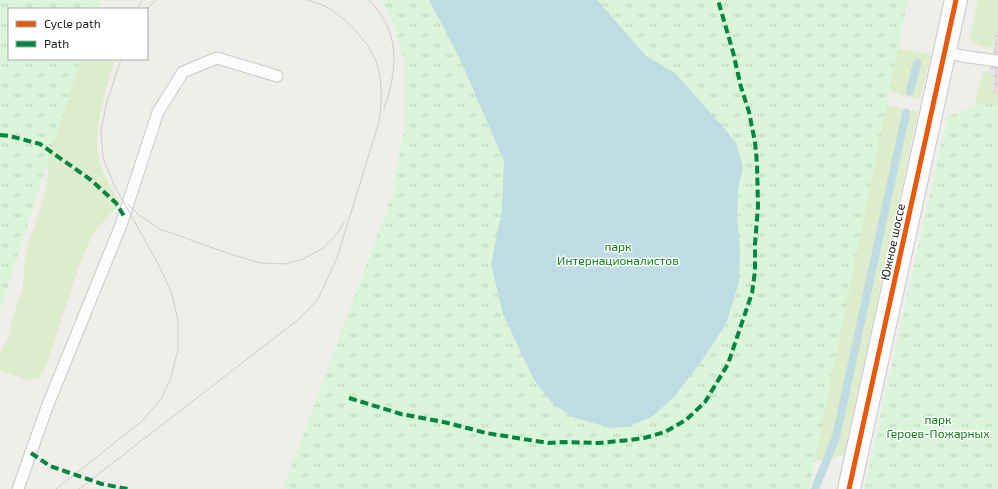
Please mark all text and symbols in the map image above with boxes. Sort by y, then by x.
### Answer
legend [8,8,148,60]
text: Cycle path [44,16,101,30]
text: Path [44,36,69,50]
street label: Южное шоссе [877,202,907,282]
park label: парк Интернационалистов [557,239,679,267]
park label: парк Героев-Пожарных [886,412,990,440]

